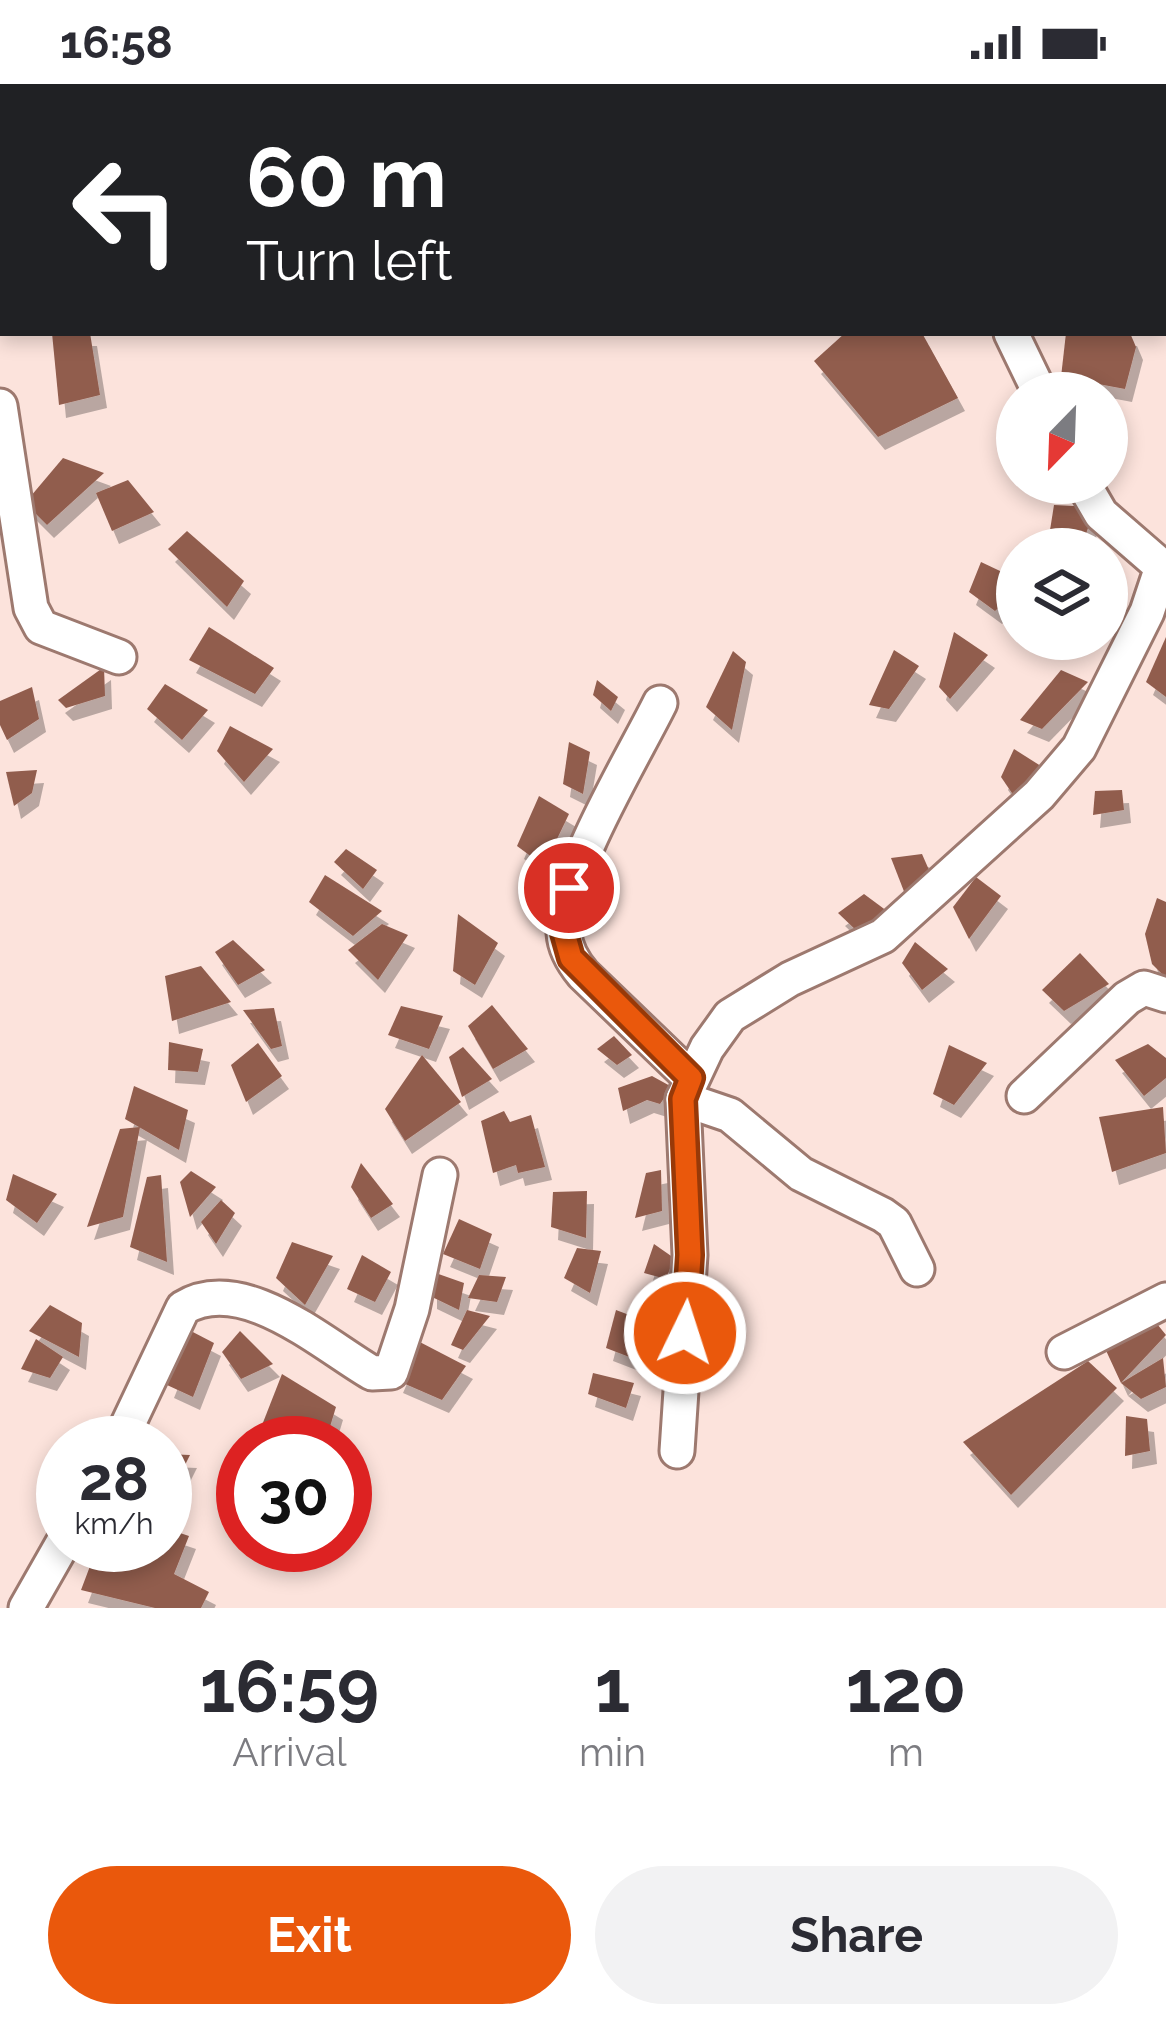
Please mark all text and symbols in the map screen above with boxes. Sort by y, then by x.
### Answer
text: 16:58 [60,16,173,69]
text: 60 m [246,128,447,227]
icon: left [48,132,204,288]
text: Turn left [246,229,453,293]
north arrow [996,372,1128,504]
map controls [996,372,1128,660]
button: layers [996,528,1128,660]
pin [518,837,620,939]
icon: arrive [536,855,602,921]
position arrow [622,1270,748,1396]
speed limit sign: 30 [216,1416,372,1572]
text: 28 [79,1444,149,1514]
text: km/h [74,1506,154,1541]
text: 16:59 [200,1644,379,1729]
text: 1 [595,1644,630,1729]
text: 120 [846,1644,966,1729]
text: Arrival [232,1729,347,1775]
text: min [579,1729,646,1775]
text: m [888,1729,924,1775]
button: Exit [48,1866,571,2004]
button: Share [595,1866,1118,2004]

